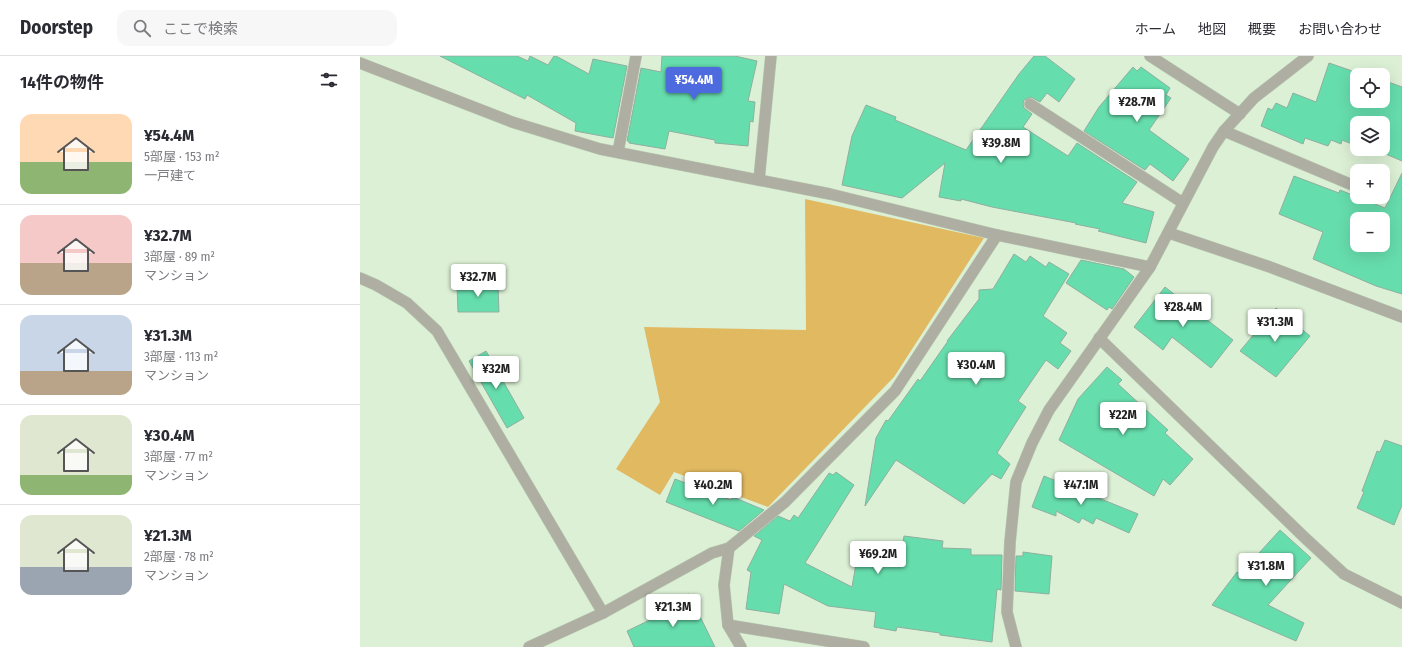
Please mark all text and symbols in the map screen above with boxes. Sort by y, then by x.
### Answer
search box [117,10,397,46]
text: Doorstep [20,16,93,39]
icon: search [131,17,153,39]
text: ここで検索 [163,20,238,38]
text: ホーム [1134,21,1176,38]
text: 地図 [1198,21,1226,38]
text: 概要 [1248,21,1276,38]
text: お問い合わせ [1298,21,1382,38]
pin: ¥54.4M [661,67,727,101]
map controls [1350,68,1390,252]
button: locate [1350,68,1390,108]
icon: filters [318,69,340,91]
text: 14件の物件 [20,72,104,93]
text: ¥54.4M [675,72,713,87]
pin: ¥28.7M [1104,89,1170,123]
text: ¥28.7M [1118,94,1156,109]
button: layers [1350,116,1390,156]
text: ¥54.4M [144,125,194,146]
icon: home [52,130,100,178]
pin: ¥39.8M [968,130,1034,164]
text: ¥39.8M [982,135,1020,150]
text: 5部屋 · 153 m² [144,149,219,164]
button: + [1350,164,1390,204]
text: 一戸建て [144,168,196,183]
button: − [1350,212,1390,252]
text: ¥32.7M [144,225,192,246]
icon: home [52,231,100,279]
text: 3部屋 · 89 m² [144,249,215,264]
pin: ¥32.7M [445,264,511,298]
text: マンション [144,268,209,283]
text: ¥32.7M [460,269,496,284]
pin: ¥28.4M [1150,294,1216,328]
text: ¥28.4M [1164,299,1202,314]
pin: ¥31.3M [1242,309,1308,343]
text: ¥31.3M [1257,314,1293,329]
text: ¥31.3M [144,325,192,346]
icon: home [52,331,100,379]
text: 3部屋 · 113 m² [144,349,218,364]
pin: ¥30.4M [943,352,1009,386]
pin: ¥32M [472,356,520,390]
text: ¥30.4M [957,357,995,372]
text: ¥32M [482,361,510,376]
text: マンション [144,368,209,383]
pin: ¥22M [1099,402,1147,436]
text: ¥22M [1109,407,1137,422]
text: ¥30.4M [144,425,194,446]
icon: home [52,431,100,479]
text: 3部屋 · 77 m² [144,449,213,464]
text: マンション [144,468,209,483]
pin: ¥40.2M [680,472,746,506]
pin: ¥47.1M [1048,472,1114,506]
text: ¥40.2M [694,477,732,492]
text: ¥47.1M [1064,477,1098,492]
text: ¥21.3M [144,525,192,546]
icon: home [52,531,100,579]
pin: ¥69.2M [845,541,911,575]
text: ¥69.2M [859,546,897,561]
text: 2部屋 · 78 m² [144,549,214,564]
pin: ¥31.8M [1233,553,1299,587]
text: ¥31.8M [1247,558,1285,573]
text: マンション [144,568,209,583]
pin: ¥21.3M [640,594,706,628]
text: ¥21.3M [655,599,691,614]

